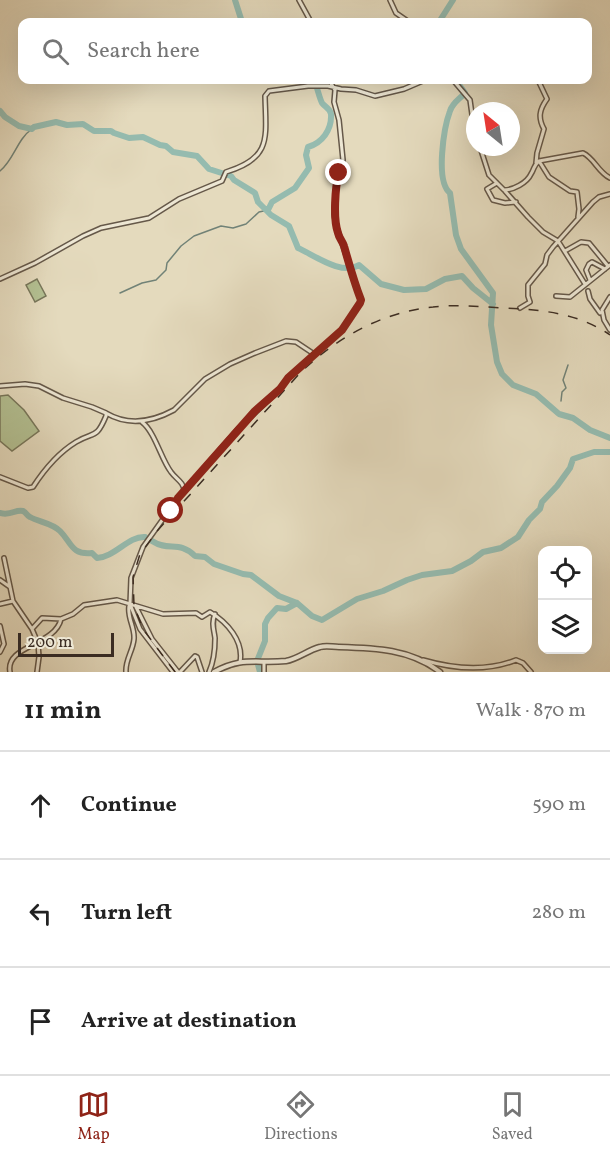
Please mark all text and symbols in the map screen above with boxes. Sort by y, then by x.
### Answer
search box [18,18,592,84]
icon: search [39,35,72,68]
text: Search here [87,36,200,67]
north arrow [466,102,520,156]
route end [325,159,351,185]
route start [157,497,183,523]
map controls [538,546,592,654]
button: locate [538,546,592,600]
button: layers [538,600,592,654]
scale bar [18,630,114,658]
text: 200 m [27,632,72,654]
text: 11 min [24,693,102,729]
text: Walk · 870 m [476,697,586,725]
icon: ahead [24,789,57,822]
text: Continue [81,790,177,821]
text: 590 m [532,791,586,819]
icon: left [24,897,57,930]
text: Turn left [81,898,172,929]
text: 280 m [531,899,586,927]
icon: arrive [24,1005,57,1038]
text: Arrive at destination [81,1006,297,1037]
tab: Map [77,1088,110,1146]
tab: Directions [264,1088,338,1146]
tab: Saved [492,1088,533,1146]

